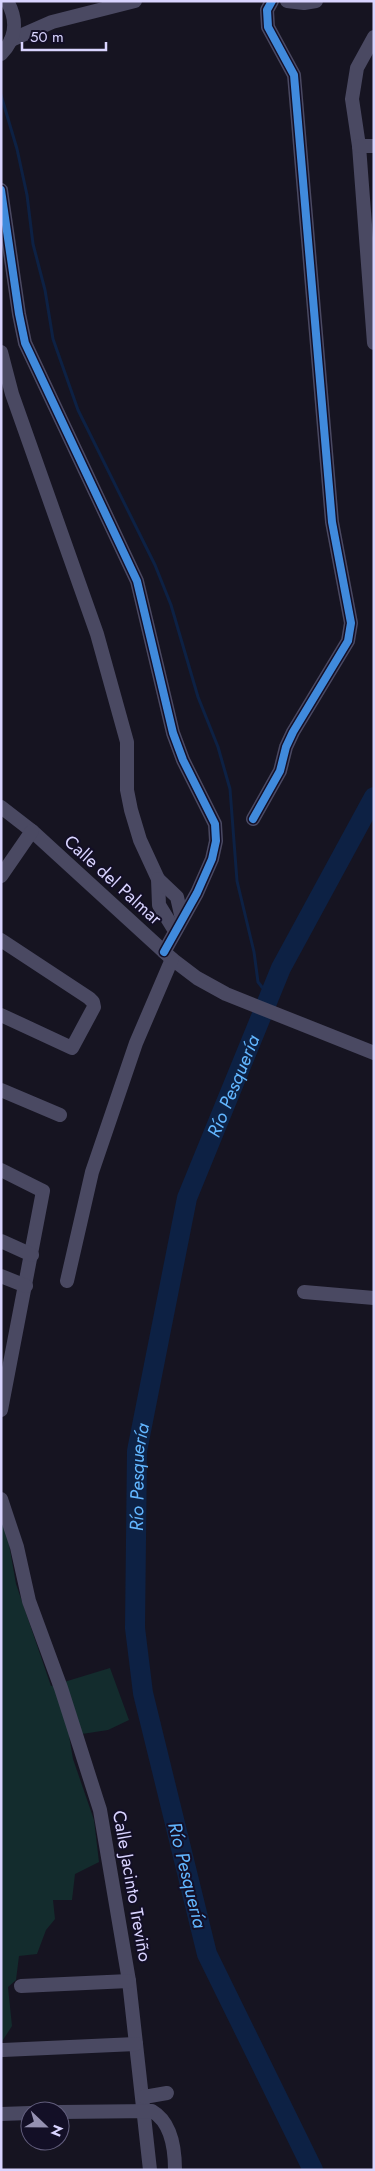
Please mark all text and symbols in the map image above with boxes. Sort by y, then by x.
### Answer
scale bar [22,20,106,52]
text: 50 m [30,26,64,48]
street label: Calle del Palmar [58,829,168,932]
water label: Río Pesquería [200,1030,267,1141]
water label: Río Pesquería [123,1420,156,1531]
street label: Calle Jacinto Treviño [106,1808,158,1964]
water label: Río Pesquería [161,1819,214,1932]
north arrow [20,2101,70,2151]
text: N [46,2122,68,2140]

